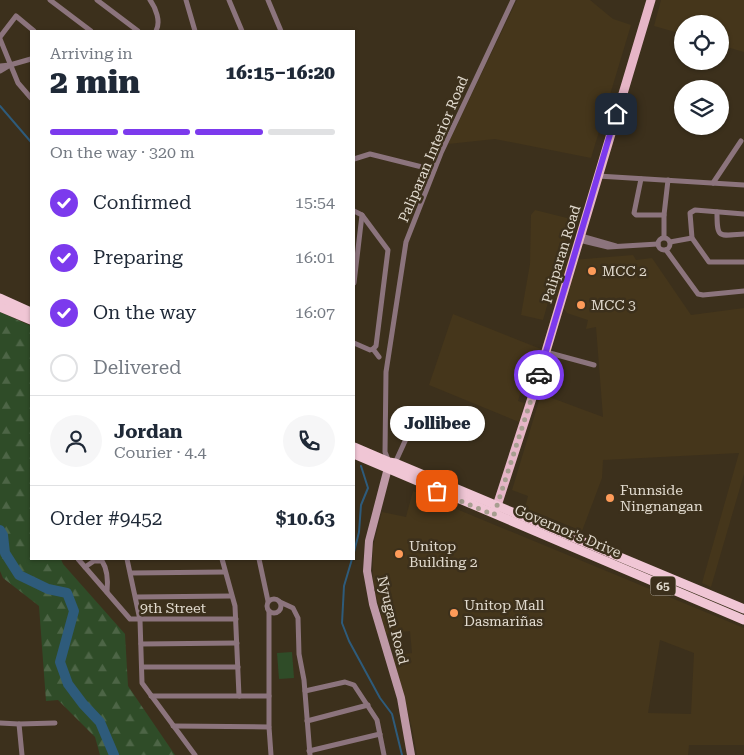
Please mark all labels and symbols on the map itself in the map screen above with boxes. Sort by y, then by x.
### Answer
street label: Paliparan Interior Road [395,74,471,224]
pin [595,93,637,135]
street label: Paliparan Road [538,203,584,305]
place label: MCC 2 [602,263,647,279]
marker: MCC 2 [586,265,598,277]
place label: MCC 3 [591,297,636,313]
marker: MCC 3 [575,299,587,311]
courier [514,350,564,400]
callout: Jollibee [390,406,484,441]
pin [416,470,458,512]
place label: Funnside Ningnangan [620,482,703,514]
marker: Funnside Ningnangan [604,492,616,504]
street label: Governor's Drive [512,501,624,561]
place label: Unitop Building 2 [409,538,478,570]
marker: Unitop Building 2 [393,548,405,560]
street label: Nyugan Road [374,574,412,666]
road number: 65 [650,576,676,596]
place label: Unitop Mall Dasmariñas [464,597,545,629]
street label: 9th Street [140,600,206,616]
marker: Unitop Mall Dasmariñas [448,607,460,619]

